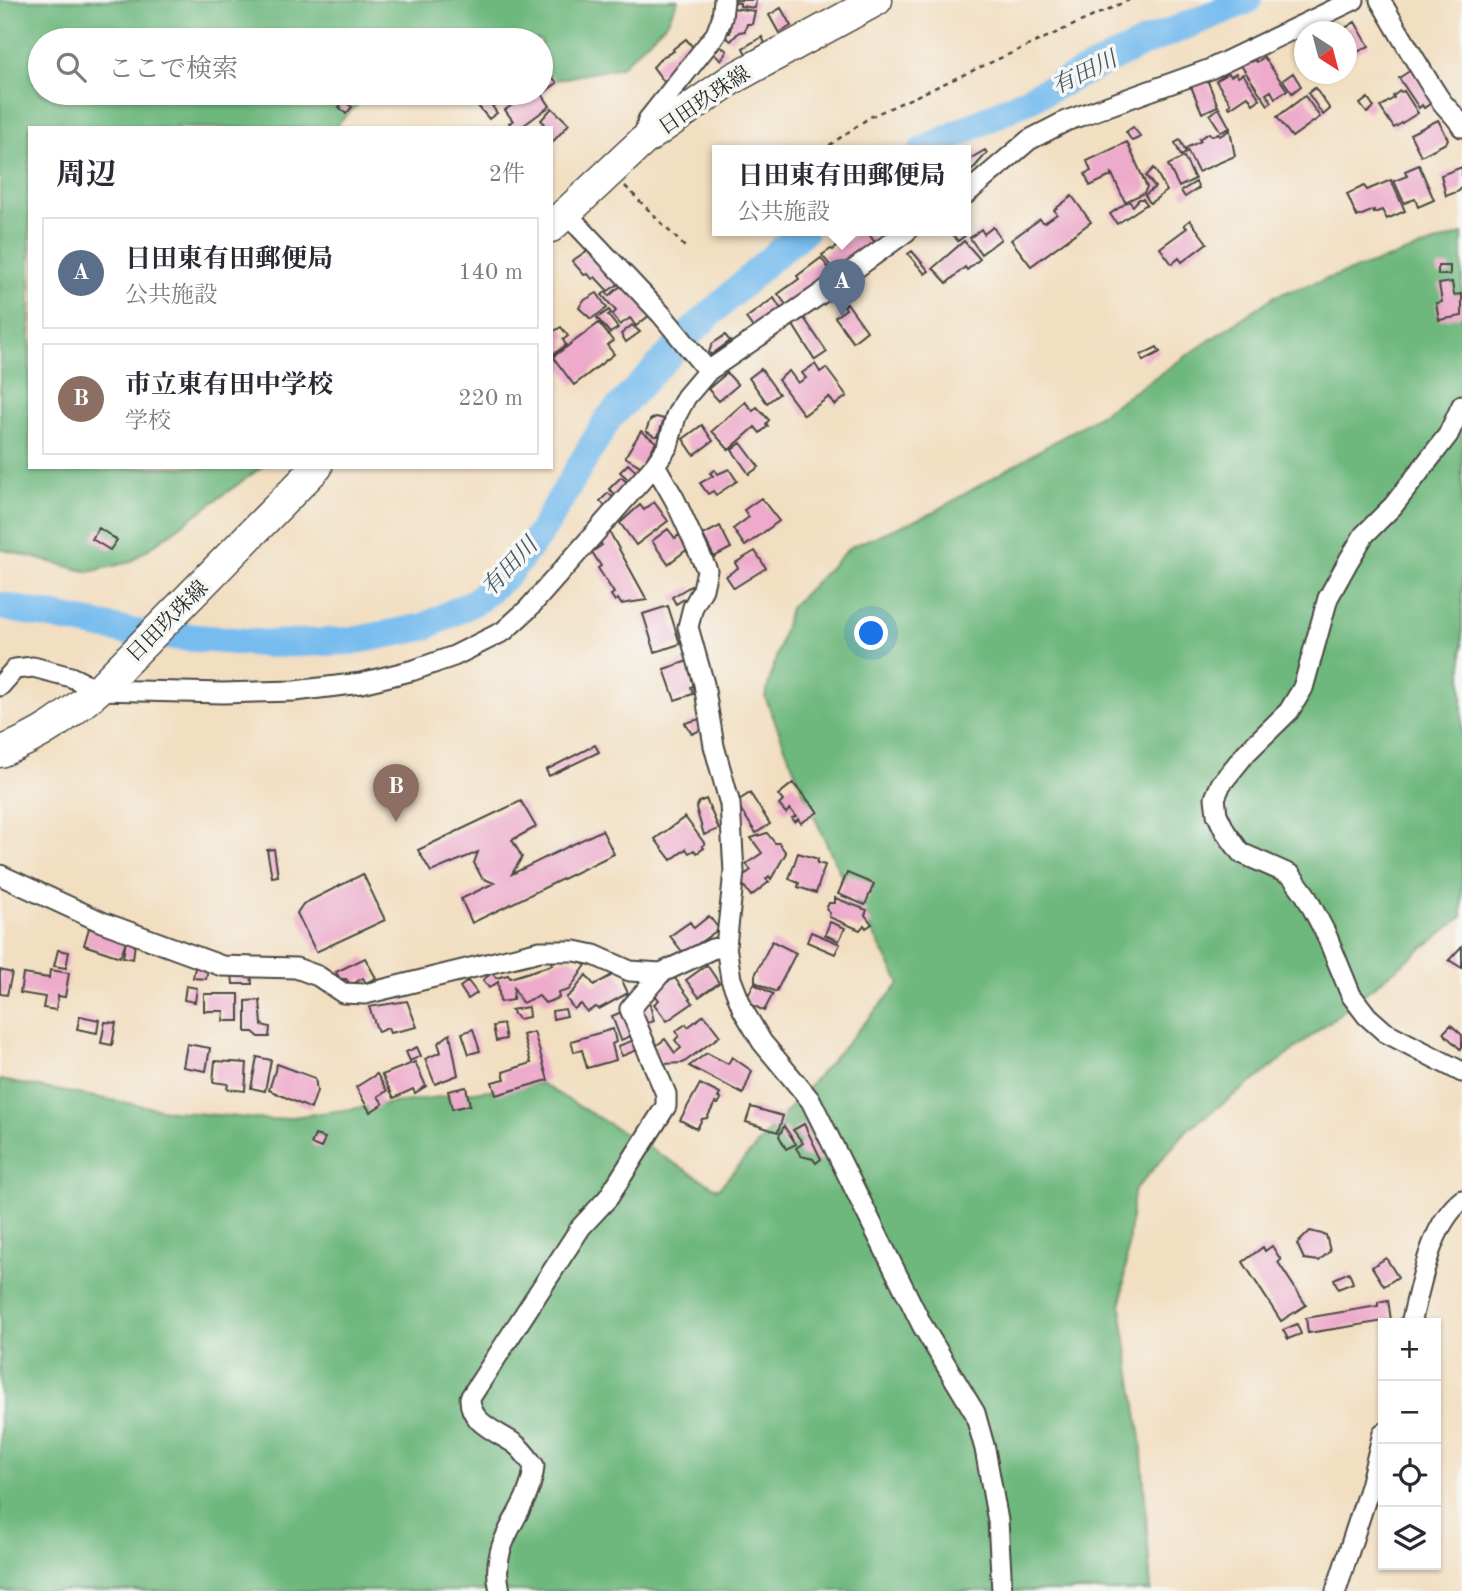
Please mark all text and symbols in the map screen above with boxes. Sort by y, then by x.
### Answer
north arrow [1294,21,1357,84]
search box [28,28,553,105]
water label: 有田川 [1048,45,1123,99]
icon: search [52,48,90,86]
text: ここで検索 [108,57,238,83]
street label: 日田玖珠線 [654,62,754,139]
popup [712,145,971,236]
text: 周辺 [56,161,116,191]
text: 2件 [489,163,525,186]
text: 日田東有田郵便局 [737,164,946,190]
text: 公共施設 [737,201,829,224]
text: 日田東有田郵便局 [125,247,333,273]
pin: A [819,259,865,317]
text: A [72,261,90,284]
text: 140 m [458,261,523,284]
text: 公共施設 [125,284,217,307]
text: 市立東有田中学校 [125,373,333,399]
text: B [73,387,89,410]
text: 220 m [458,387,523,410]
text: 学校 [125,410,171,433]
water label: 有田川 [477,530,544,600]
street label: 日田玖珠線 [122,576,213,667]
your location [854,616,888,650]
pin: B [373,764,419,822]
map controls [1378,1318,1441,1570]
button: + [1378,1318,1441,1381]
button: − [1378,1381,1441,1444]
button: locate [1378,1444,1441,1507]
button: layers [1378,1507,1441,1570]

